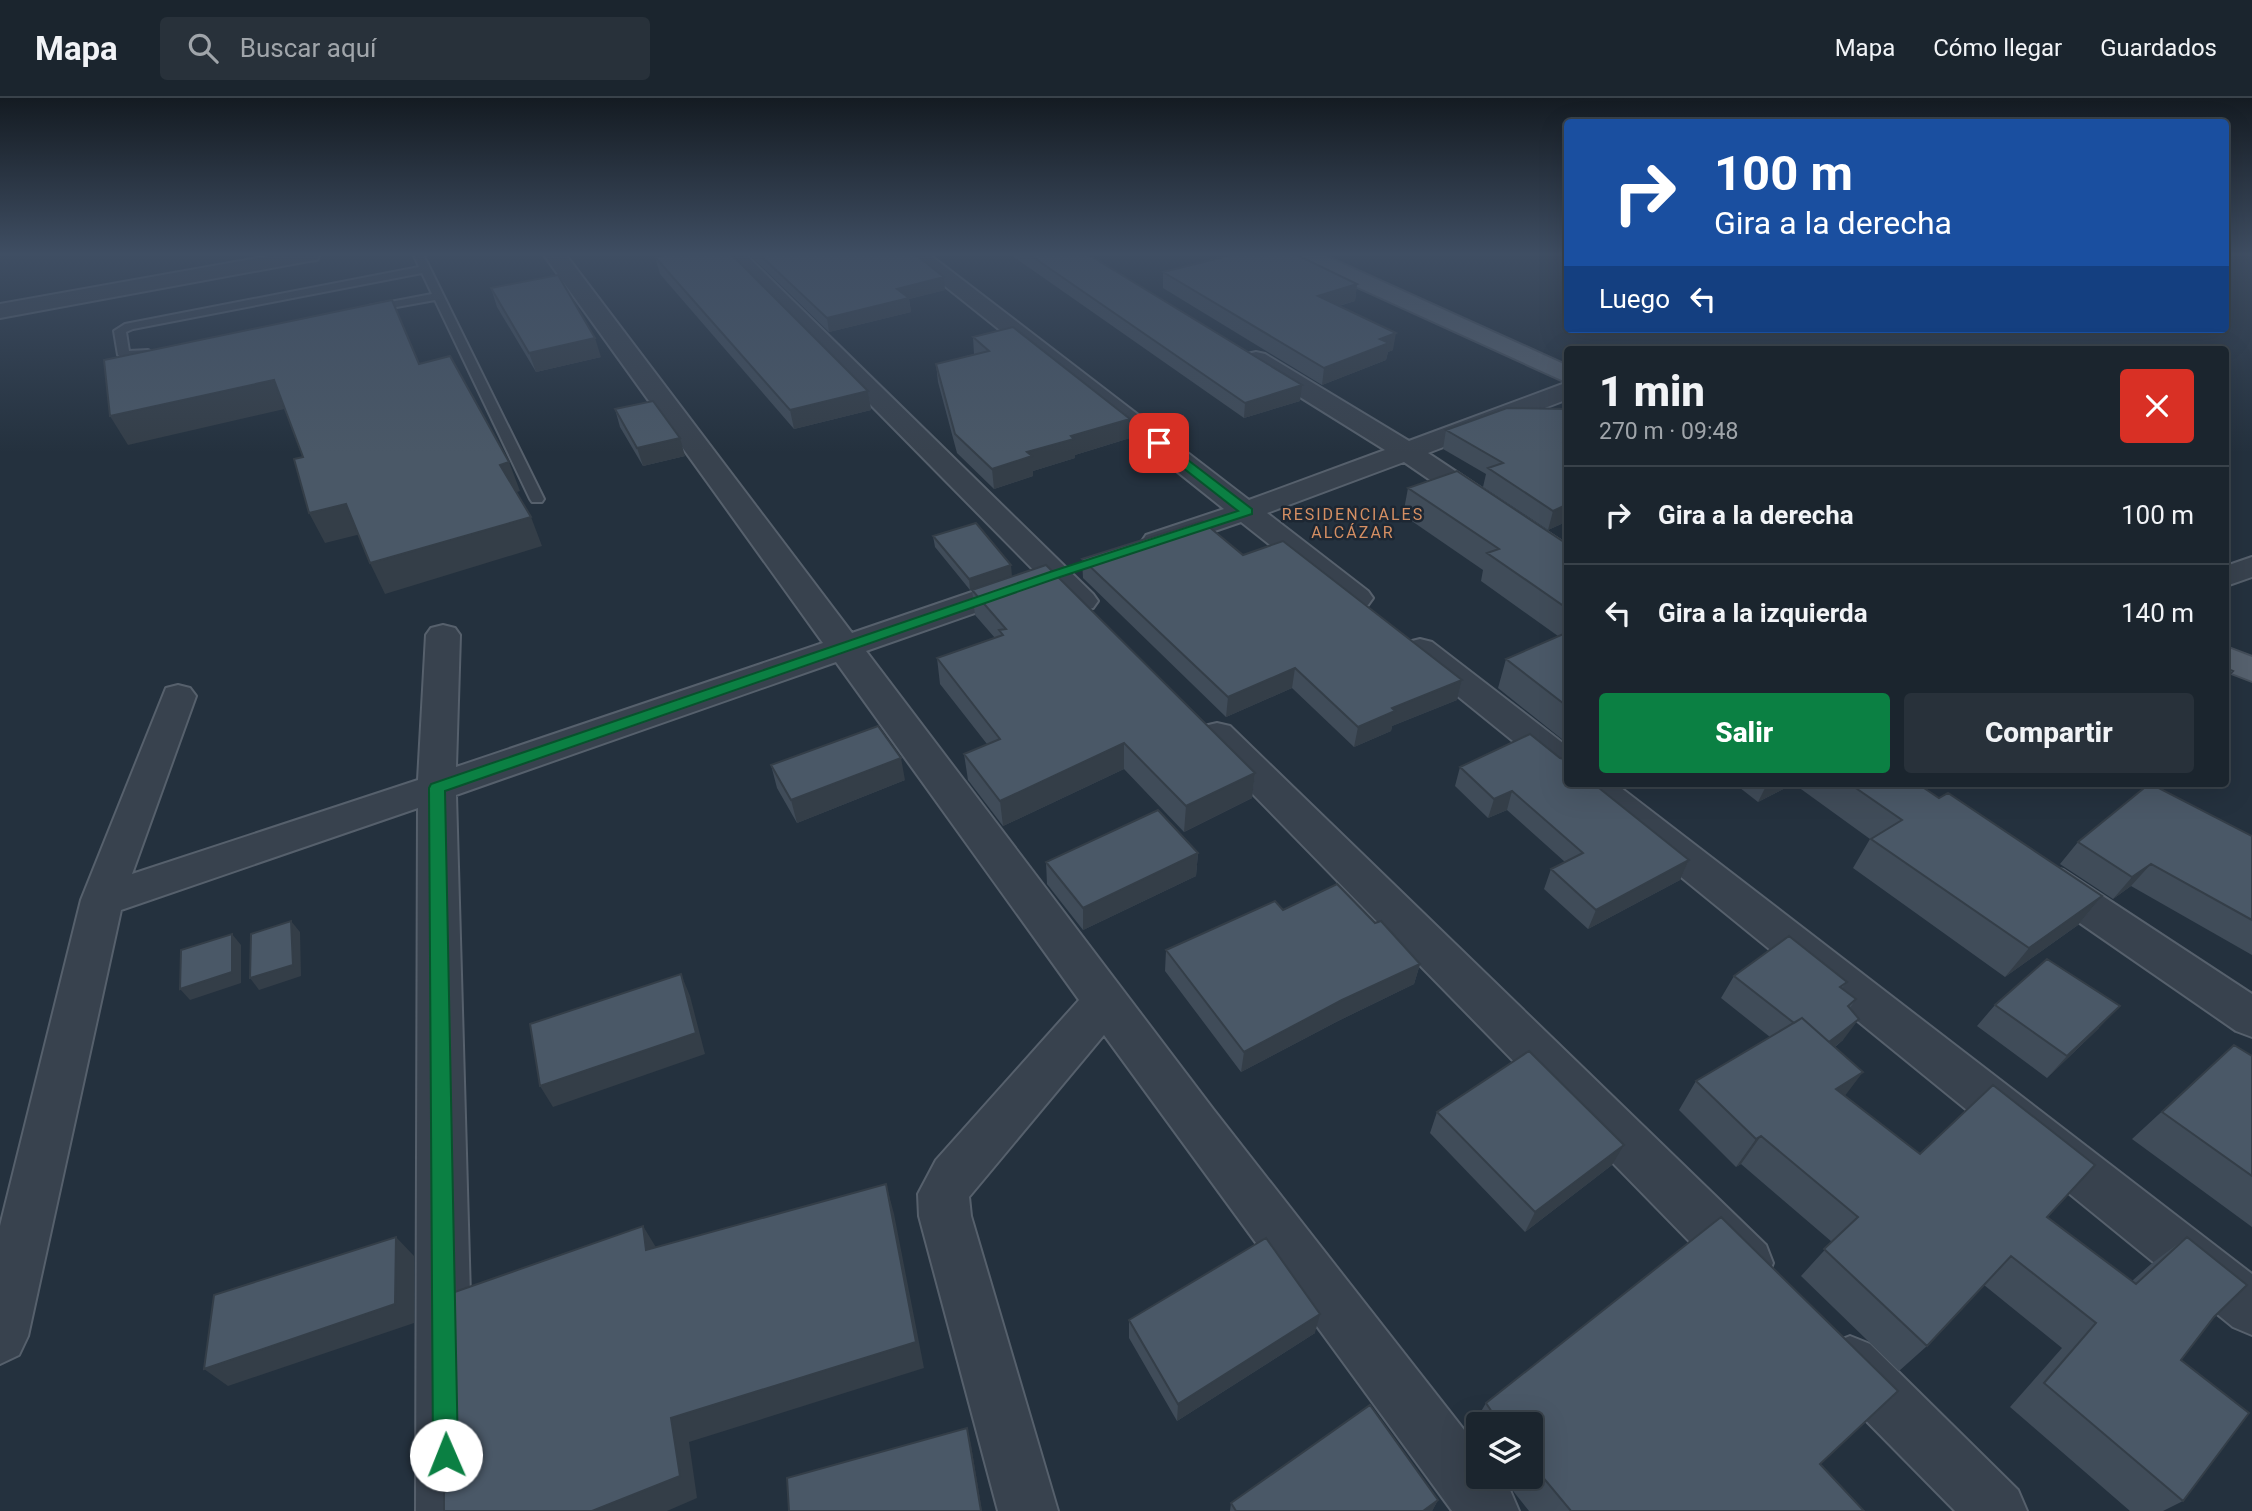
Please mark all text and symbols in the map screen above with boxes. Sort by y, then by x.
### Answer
search box [160,17,650,80]
text: Mapa [35,29,118,68]
icon: search [184,29,222,67]
text: Buscar aquí [240,33,376,63]
text: Mapa [1835,34,1895,62]
text: Cómo llegar [1933,34,2062,62]
text: Guardados [2100,34,2217,62]
text: 100 m [1714,145,1853,202]
icon: right [1599,147,1690,238]
text: Gira a la derecha [1714,204,1952,242]
icon: left [1684,280,1722,318]
text: Luego [1599,284,1670,314]
text: 1 min [1599,367,1705,416]
button: close [2120,369,2194,443]
pin [1129,413,1189,473]
text: 270 m · 09:48 [1599,418,1738,445]
icon: arrive [1140,424,1178,462]
icon: right [1599,496,1637,534]
text: Gira a la derecha [1658,500,1854,530]
text: 100 m [2121,500,2194,530]
district label: RESIDENCIALES ALCÁZAR [1282,505,1424,542]
icon: left [1599,594,1637,632]
text: Gira a la izquierda [1658,598,1868,628]
text: 140 m [2121,598,2194,628]
button: Salir [1599,693,1890,773]
button: Compartir [1904,693,2194,773]
map controls [1466,1412,1543,1489]
button: layers [1466,1412,1543,1489]
position arrow [409,1418,483,1492]

